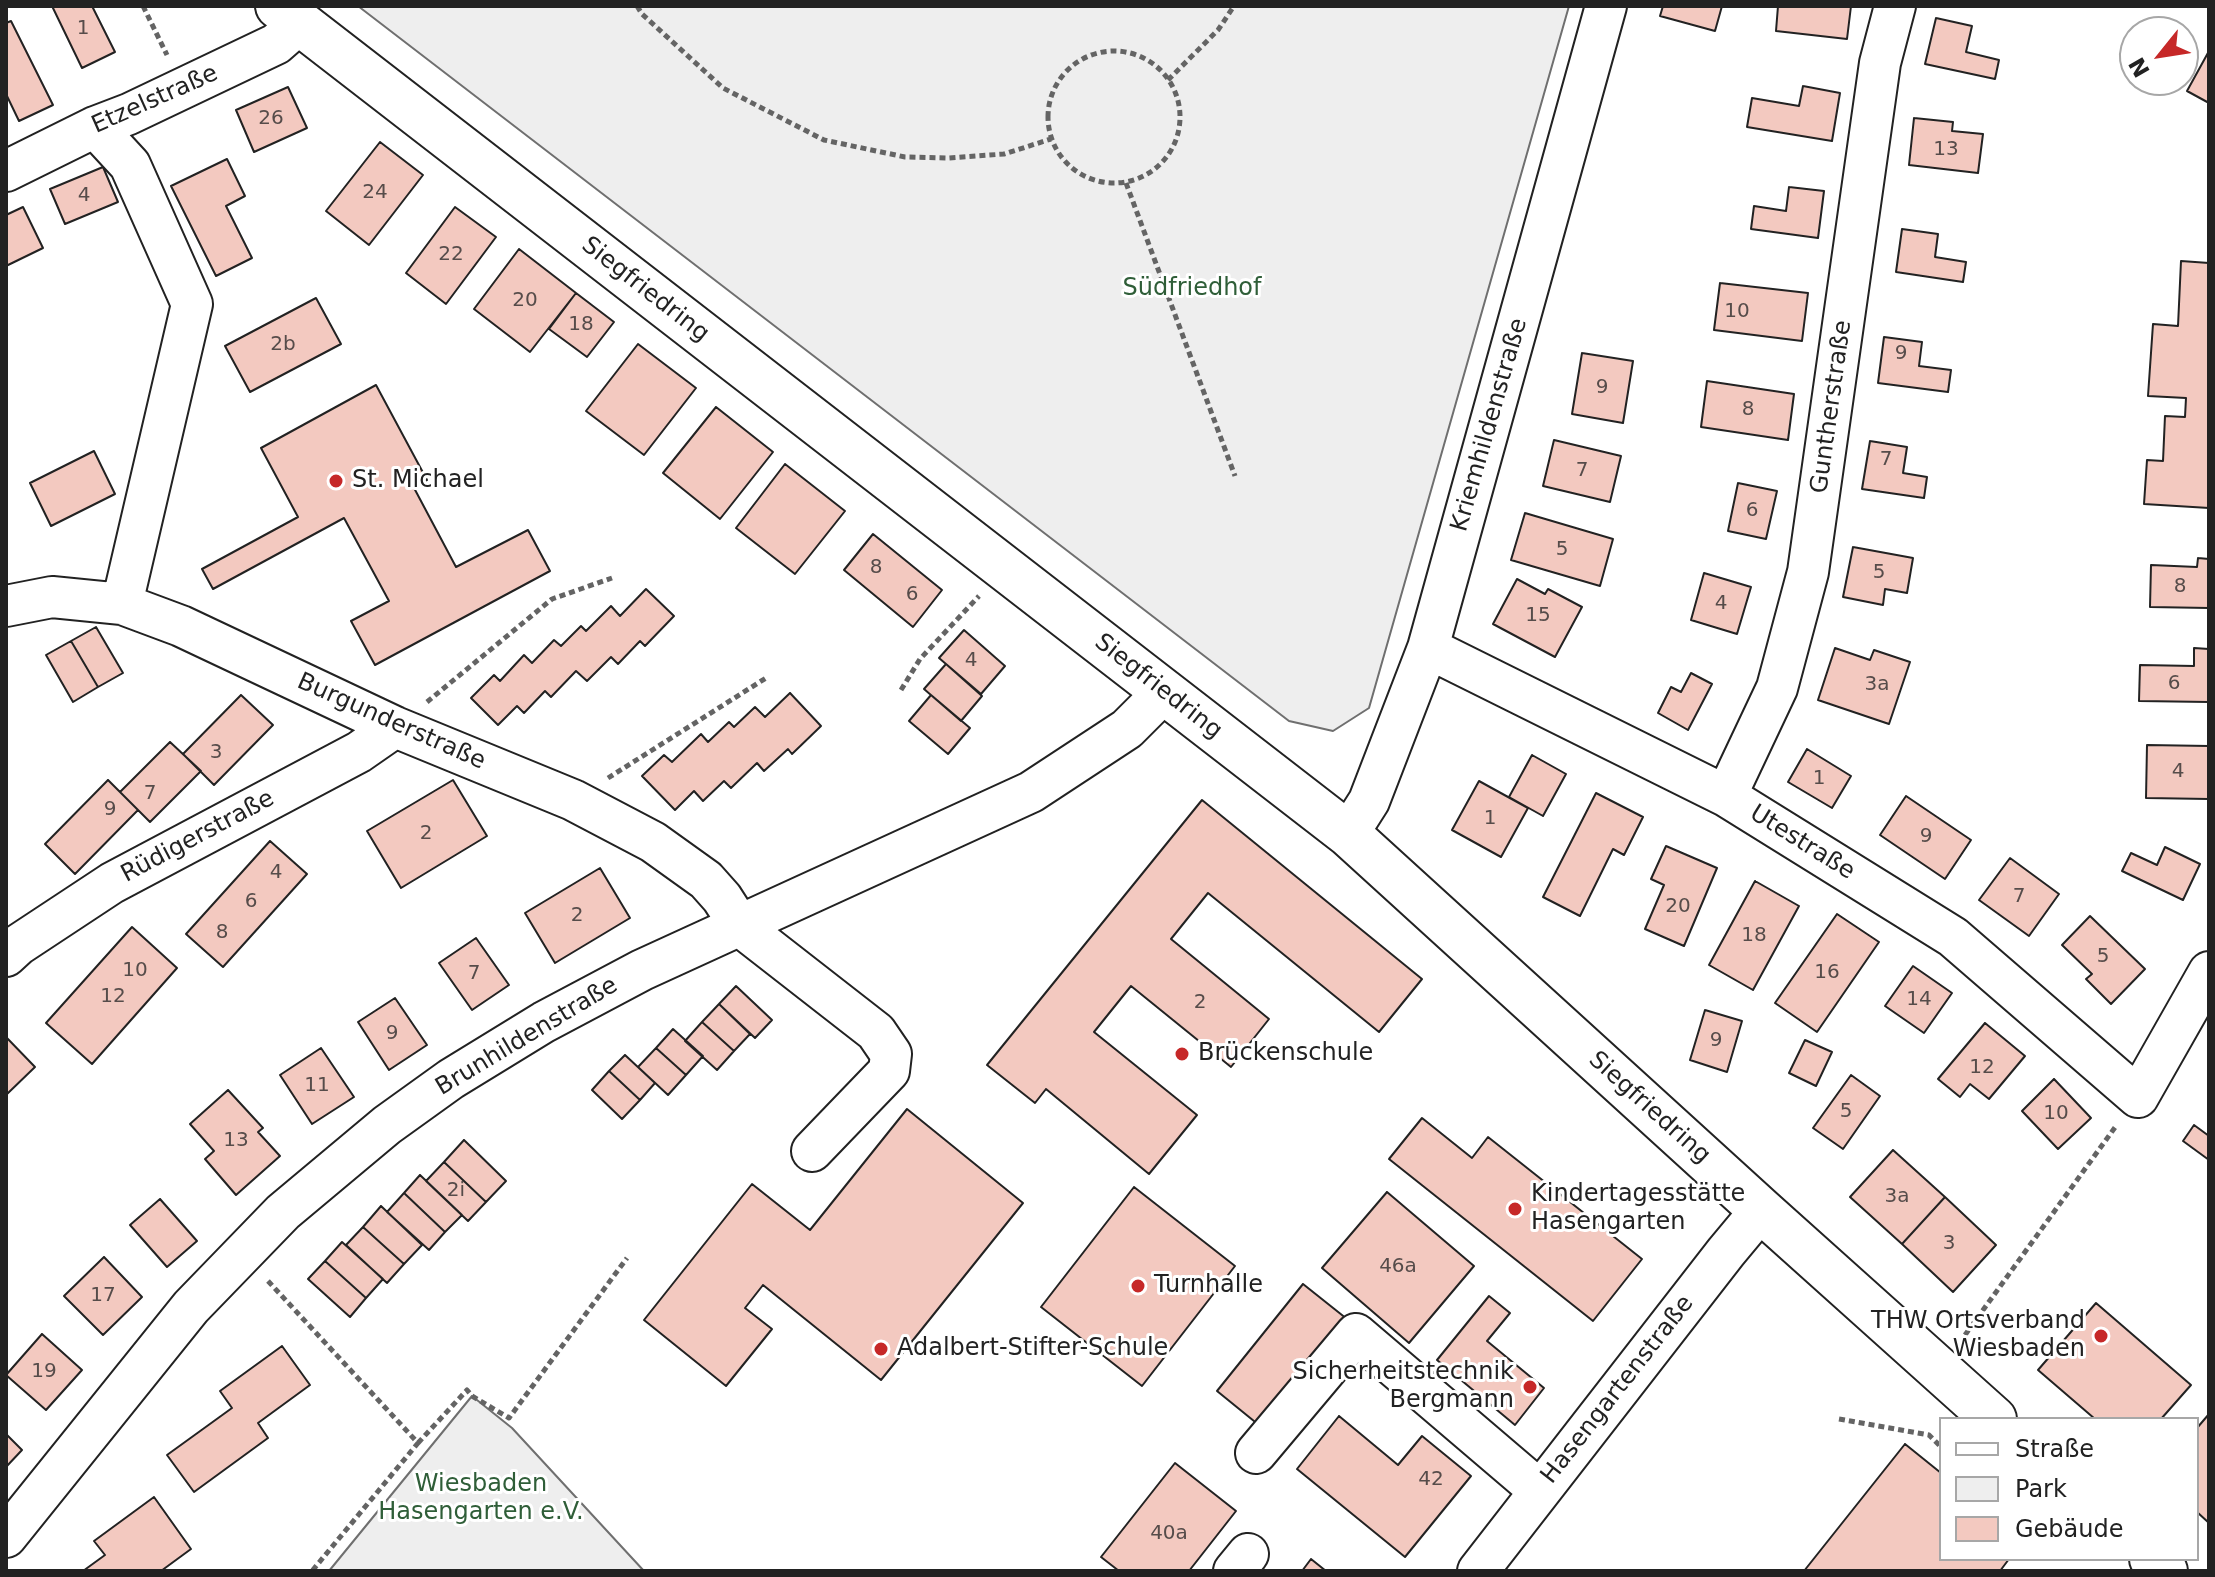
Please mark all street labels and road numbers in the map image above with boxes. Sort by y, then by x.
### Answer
street label: Etzelstraße [87,59,223,141]
street label: Siegfriedring [576,231,714,349]
street label: Kriemhildenstraße [1446,315,1534,535]
street label: Guntherstraße [1806,319,1858,495]
street label: Siegfriedring [1089,628,1227,746]
street label: Burgunderstraße [292,668,490,776]
street label: Rüdigerstraße [117,785,279,889]
street label: Utestraße [1744,799,1860,887]
street label: Brunhildenstraße [431,971,623,1103]
street label: Siegfriedring [1582,1046,1716,1170]
street label: Hasengartenstraße [1536,1290,1700,1490]

